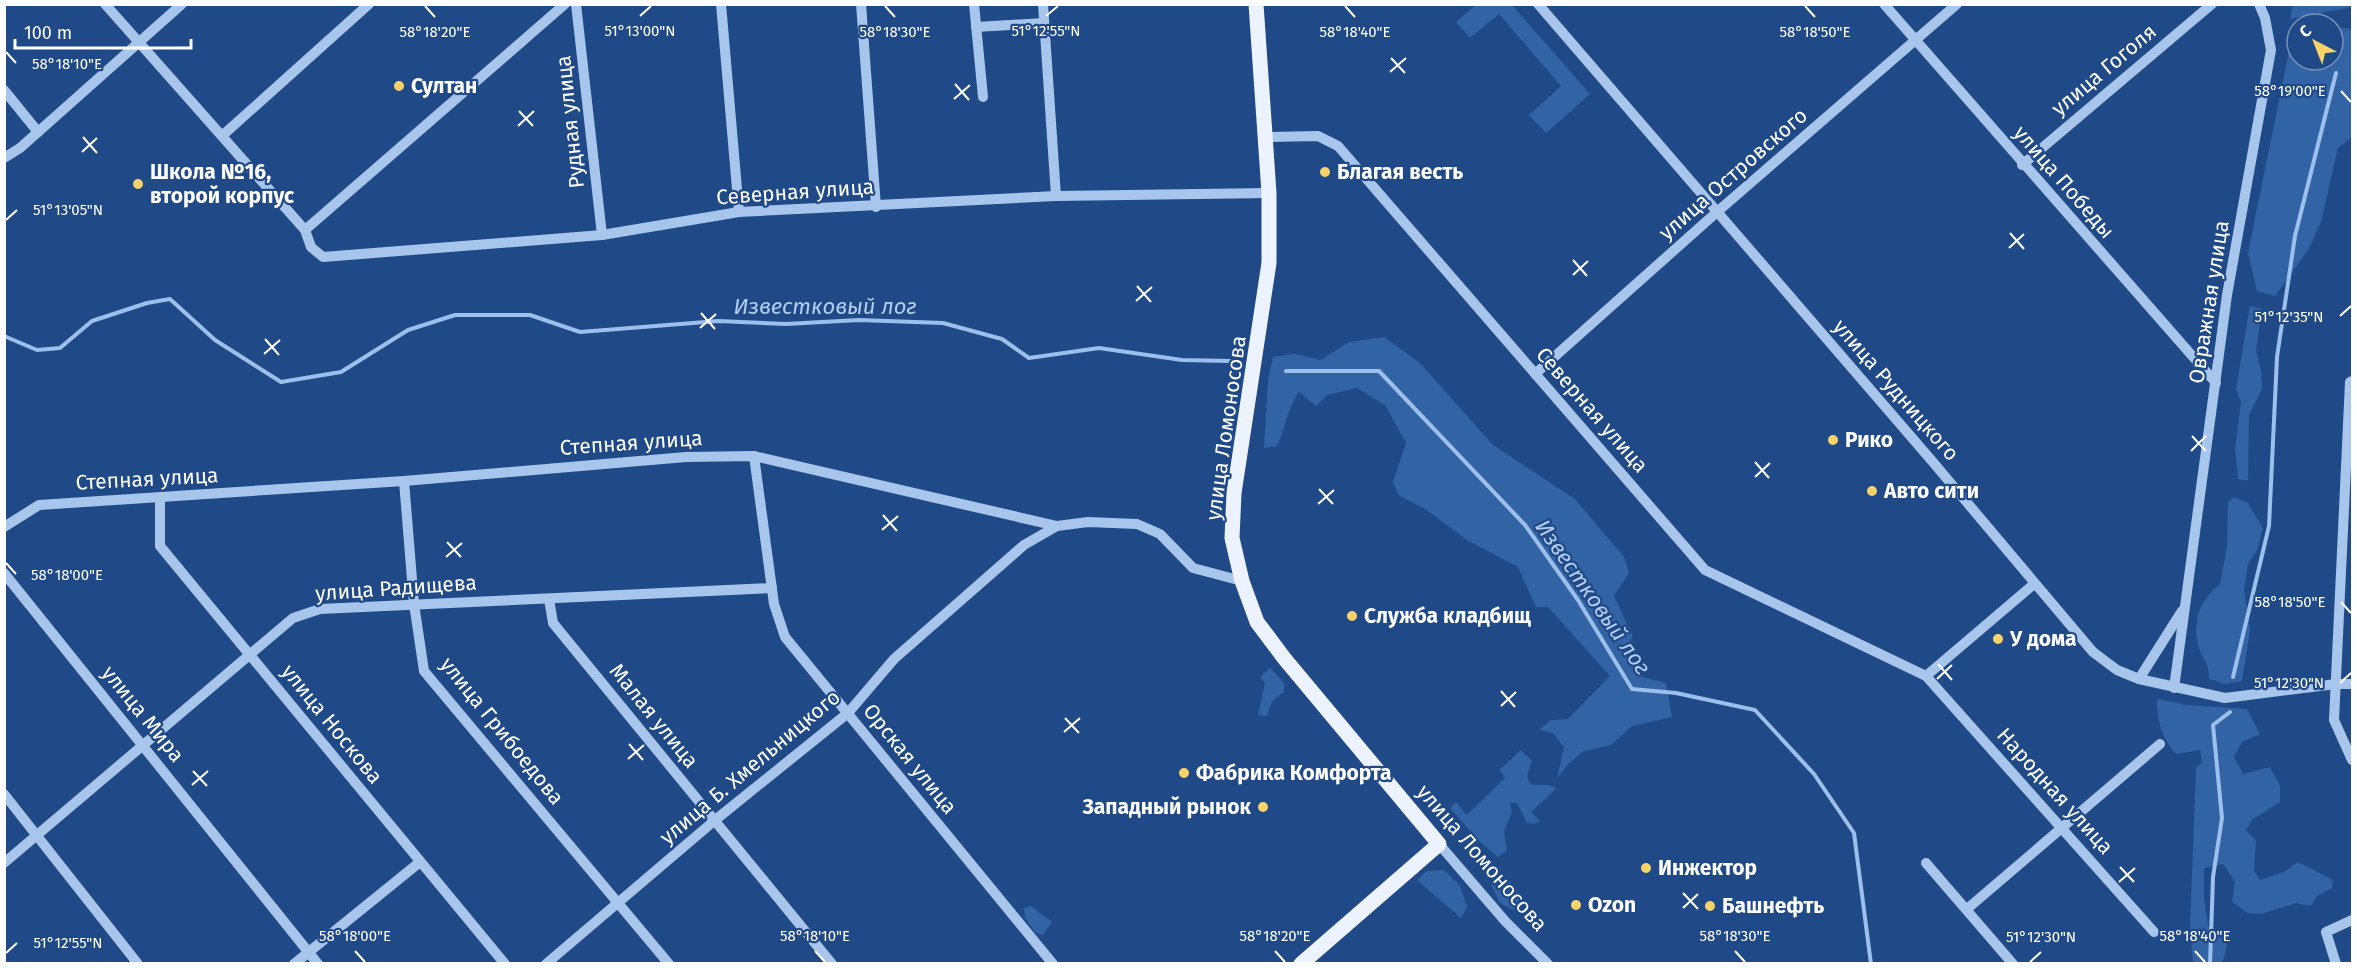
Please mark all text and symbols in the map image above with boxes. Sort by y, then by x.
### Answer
scale bar [15,12,190,50]
north arrow [2285,12,2345,72]
street label: улица Гоголя [2046,19,2162,121]
text: С [2296,21,2316,41]
text: 100 m [24,22,72,44]
text: 51°13'00"N [604,22,676,40]
text: 51°12'55"N [1011,22,1081,40]
text: 58°18'20"E [399,23,471,41]
text: 58°18'30"E [859,23,931,41]
text: 58°18'40"E [1319,23,1391,41]
text: 58°18'50"E [1779,23,1851,41]
street label: Рудная улица [550,54,590,190]
text: 58°18'10"E [32,55,102,73]
place label: Султан [411,73,477,99]
marker: Султан [392,79,406,93]
text: 58°19'00"E [2254,82,2326,100]
street label: улица Островского [1653,102,1813,246]
street label: улица Победы [2008,120,2120,244]
place label: Школа №16, второй корпус [150,159,294,209]
place label: Благая весть [1337,159,1463,185]
marker: Благая весть [1318,165,1332,179]
street label: Северная улица [715,174,875,210]
marker: Школа №16, второй корпус [131,177,145,191]
text: 51°13'05"N [33,201,103,219]
street label: Овражная улица [2183,219,2235,385]
water label: Известковый лог [733,293,917,320]
text: 51°12'35"N [2254,308,2324,326]
street label: улица Рудницкого [1827,314,1965,466]
street label: улица Ломоносова [1200,334,1252,522]
street label: Северная улица [1530,342,1654,478]
street label: Степная улица [559,425,703,461]
place label: Рико [1845,427,1893,453]
marker: Рико [1826,433,1840,447]
street label: Степная улица [75,462,219,496]
place label: Авто сити [1883,478,1979,504]
marker: Авто сити [1865,484,1879,498]
water label: Известковый лог [1529,514,1657,680]
text: 58°18'00"E [31,566,103,584]
street label: улица Радищева [314,569,478,607]
text: 58°18'50"E [2254,593,2326,611]
place label: Служба кладбищ [1364,603,1531,629]
marker: Служба кладбищ [1345,609,1359,623]
place label: У дома [2009,626,2077,652]
marker: У дома [1991,632,2005,646]
street label: улица Грибоедова [434,652,570,810]
street label: Малая улица [604,658,704,774]
street label: улица Носкова [276,659,388,789]
street label: улица Мира [96,660,190,768]
text: 51°12'30"N [2254,674,2324,692]
street label: улица Б. Хмельницкого [655,684,845,850]
street label: Орская улица [858,698,962,820]
street label: Народная улица [1991,722,2119,860]
place label: Фабрика Комфорта [1196,760,1391,786]
marker: Фабрика Комфорта [1177,766,1191,780]
street label: улица Ломоносова [1411,779,1553,937]
place label: Западный рынок [1081,794,1251,820]
marker: Западный рынок [1256,800,1270,814]
place label: Инжектор [1658,855,1757,881]
marker: Инжектор [1639,861,1653,875]
place label: Ozon [1588,892,1636,918]
place label: Башнефть [1722,893,1824,919]
marker: Ozon [1569,898,1583,912]
marker: Башнефть [1703,899,1717,913]
text: 58°18'00"E [319,927,391,945]
text: 58°18'10"E [780,927,850,945]
text: 58°18'20"E [1239,927,1311,945]
text: 58°18'30"E [1699,927,1771,945]
text: 58°18'40"E [2159,927,2231,945]
text: 51°12'30"N [2006,928,2076,946]
text: 51°12'55"N [33,934,103,952]

